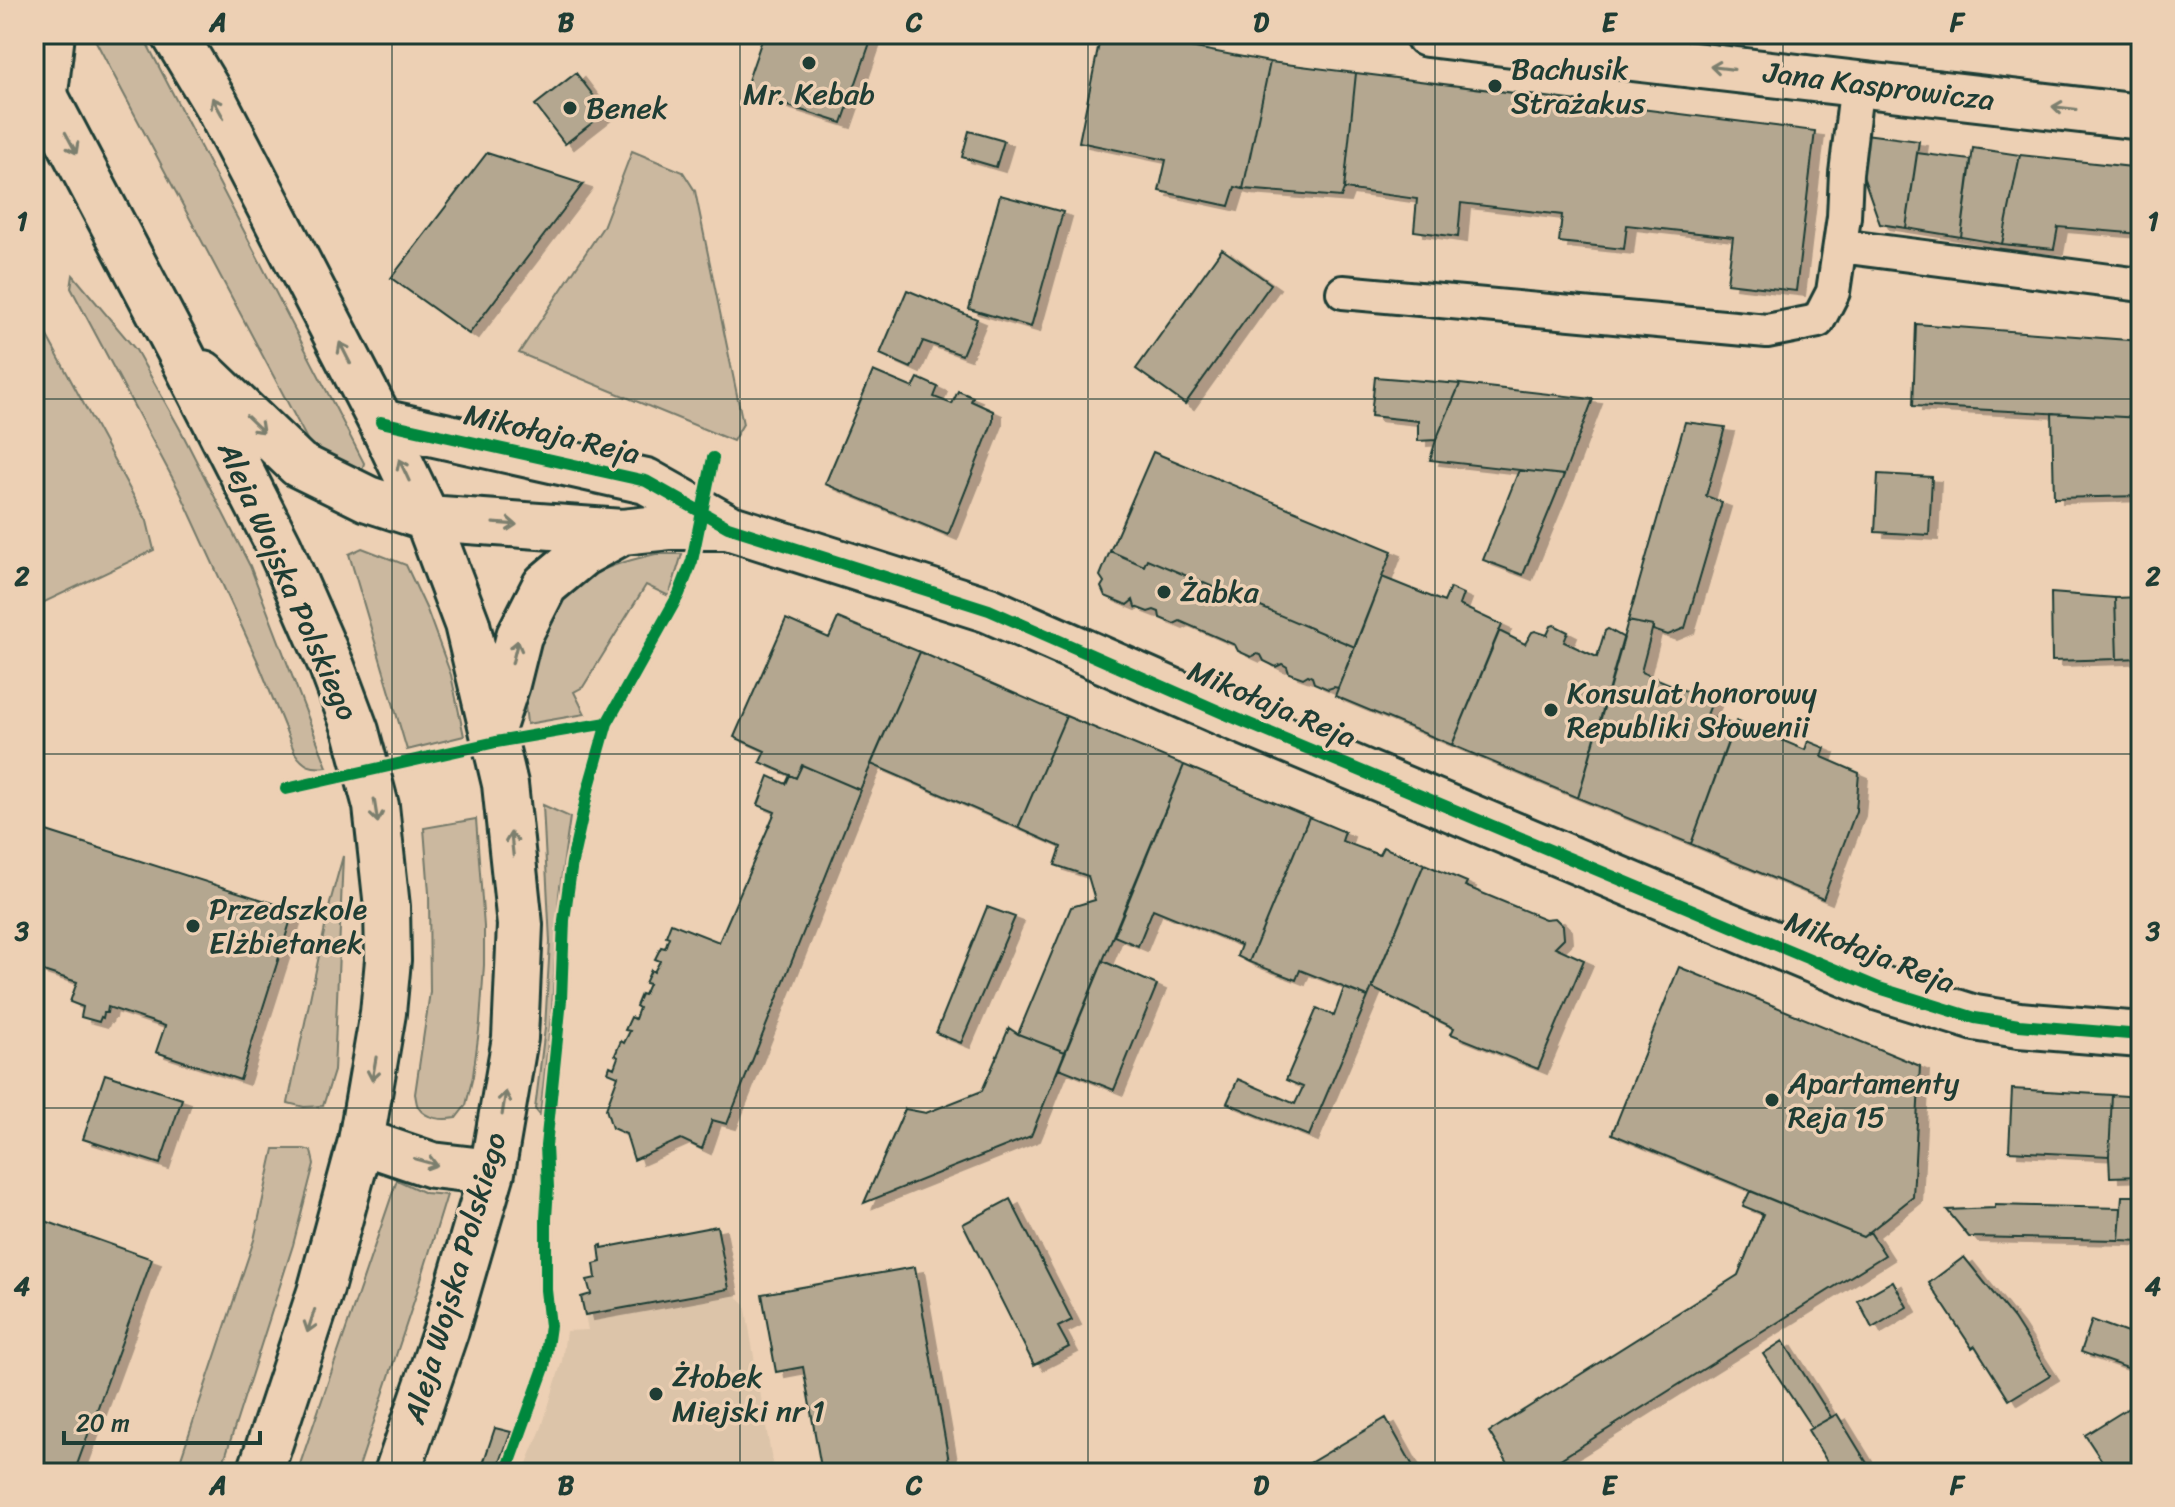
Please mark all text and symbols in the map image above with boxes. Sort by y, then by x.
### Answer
text: A [208,0,227,45]
text: B [558,0,575,45]
text: C [905,0,923,45]
text: D [1253,0,1269,45]
text: E [1602,0,1619,45]
text: F [1949,0,1966,45]
place label: Bachusik Strażakus [1511,42,1646,130]
street label: Jana Kasprowicza [1760,45,1997,127]
marker: Mr. Kebab [800,54,818,72]
one-way arrow [1709,60,1736,75]
place label: Mr. Kebab [743,67,875,121]
marker: Bachusik Strażakus [1486,77,1504,95]
place label: Benek [586,81,668,135]
one-way arrow [210,97,225,121]
marker: Benek [561,99,579,117]
one-way arrow [2051,100,2077,115]
one-way arrow [63,131,79,155]
text: 1 [16,198,28,244]
text: 1 [2147,198,2159,244]
one-way arrow [337,341,353,365]
street label: Mikołaja Reja [459,388,645,480]
one-way arrow [245,414,265,432]
street label: Aleja Wojska Polskiego [202,431,374,730]
one-way arrow [396,458,411,482]
one-way arrow [491,517,518,532]
text: 2 [13,553,30,599]
text: 2 [2144,553,2161,599]
place label: Żabka [1180,565,1260,619]
marker: Żabka [1155,583,1173,601]
one-way arrow [508,640,523,665]
street label: Mikołaja Reja [1179,644,1365,764]
place label: Konsulat honorowy Republiki Słowenii [1567,666,1817,754]
marker: Konsulat honorowy Republiki Słowenii [1542,701,1560,719]
one-way arrow [369,797,384,823]
one-way arrow [504,831,519,858]
place label: Przedszkole Elżbietanek [209,882,367,970]
street label: Mikołaja Reja [1777,895,1963,1009]
text: 3 [14,908,30,954]
text: 3 [2145,908,2161,954]
marker: Przedszkole Elżbietanek [184,917,202,935]
one-way arrow [365,1056,380,1081]
place label: Apartamenty Reja 15 [1787,1056,1960,1144]
one-way arrow [497,1090,512,1116]
marker: Apartamenty Reja 15 [1763,1091,1781,1109]
street label: Aleja Wojska Polskiego [387,1126,522,1431]
one-way arrow [412,1155,438,1170]
text: 4 [14,1263,30,1309]
text: 4 [2145,1263,2161,1309]
one-way arrow [302,1308,317,1333]
place label: Żłobek Miejski nr 1 [672,1350,825,1438]
marker: Żłobek Miejski nr 1 [647,1385,665,1403]
scale bar [64,1395,260,1445]
text: 20 m [76,1402,130,1444]
text: A [208,1462,227,1507]
text: B [558,1462,575,1507]
text: C [905,1462,923,1507]
text: D [1253,1462,1269,1507]
text: E [1602,1462,1619,1507]
text: F [1949,1462,1966,1507]

